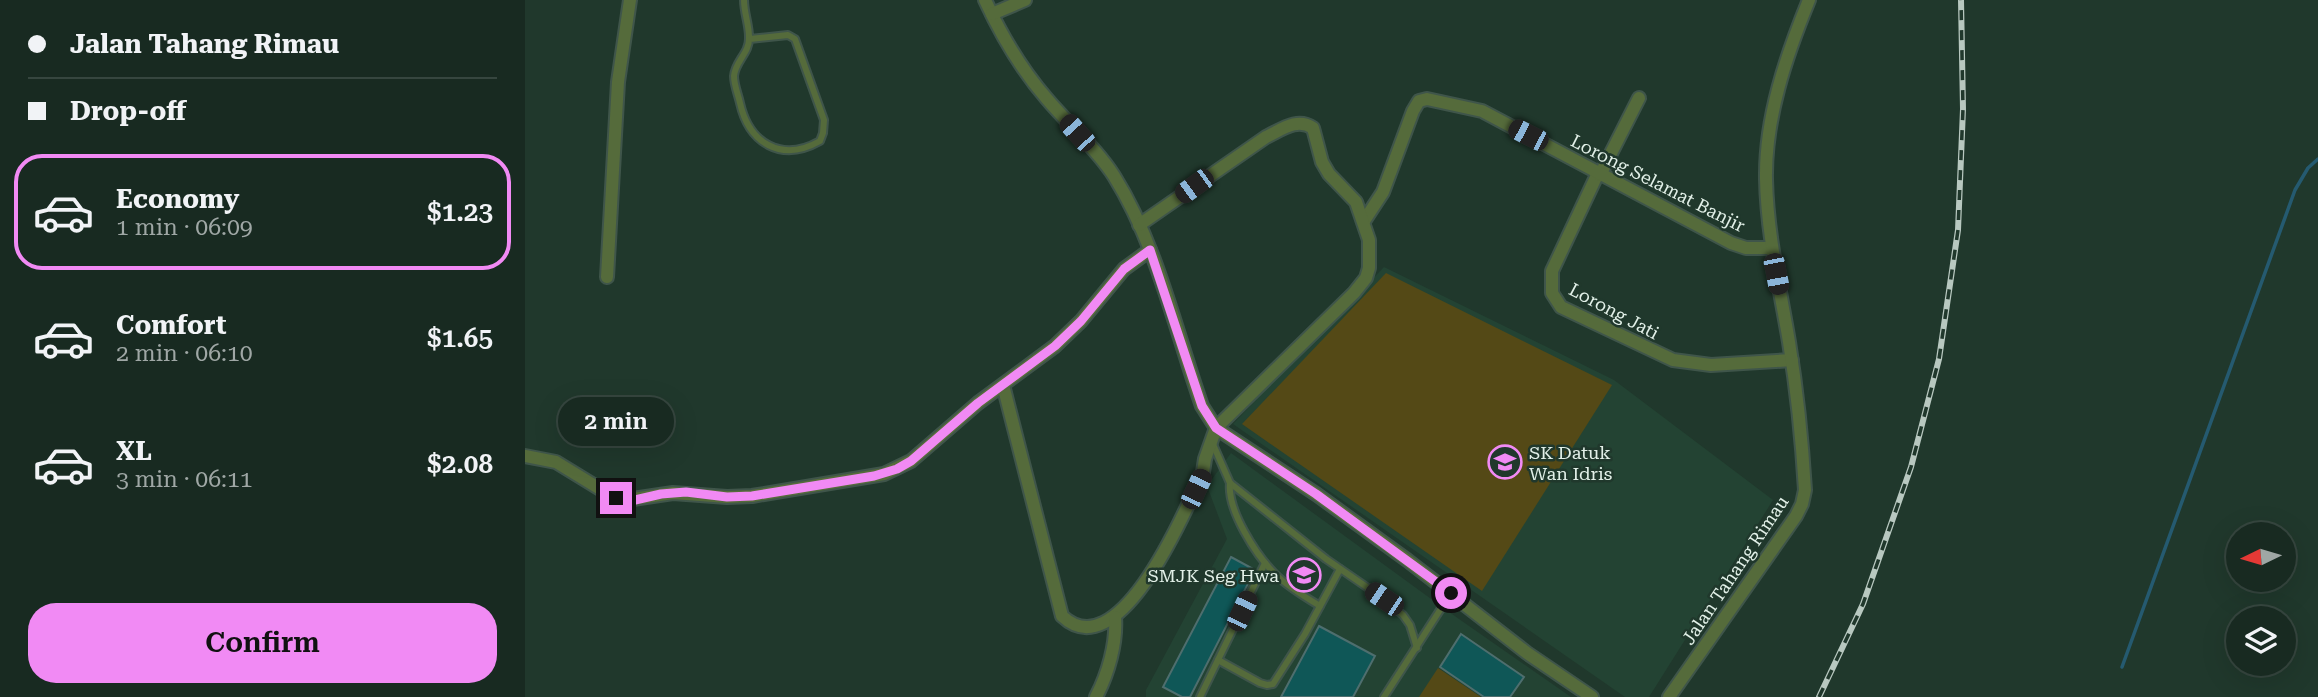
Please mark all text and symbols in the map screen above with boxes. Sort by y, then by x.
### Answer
text: Jalan Tahang Rimau [70,29,339,59]
text: Drop-off [70,96,186,126]
car [1056,110,1099,156]
car [1505,116,1552,154]
street label: Lorong Selamat Banjir [1567,130,1749,236]
car [1171,165,1218,207]
icon: car [32,181,95,244]
text: Economy [116,184,239,214]
text: $1.23 [427,197,493,227]
text: 1 min · 06:09 [116,214,253,241]
car [1762,251,1791,297]
street label: Lorong Jati [1565,279,1663,344]
icon: car [32,307,95,370]
text: Comfort [116,310,226,340]
text: $1.65 [427,323,493,353]
text: 2 min · 06:10 [116,340,253,367]
callout: 2 min [558,396,674,446]
text: 2 min [584,408,648,435]
icon: car [32,433,95,496]
text: XL [116,436,152,466]
place label: SK Datuk Wan Idris [1529,442,1612,484]
school or university icon: SK Datuk Wan Idris [1486,443,1524,481]
text: $2.08 [427,449,493,479]
text: 3 min · 06:11 [116,466,253,493]
car [1178,466,1215,512]
route end [600,482,632,514]
street label: Jalan Tahang Rimau [1677,492,1793,648]
north arrow [2226,522,2296,592]
map controls [2226,522,2296,676]
school or university icon: SMJK Seg Hwa [1285,556,1323,594]
place label: SMJK Seg Hwa [1147,565,1279,586]
route start [1435,577,1467,609]
car [1361,579,1408,619]
car [1224,588,1261,634]
button: Confirm [28,603,497,683]
button: layers [2226,606,2296,676]

